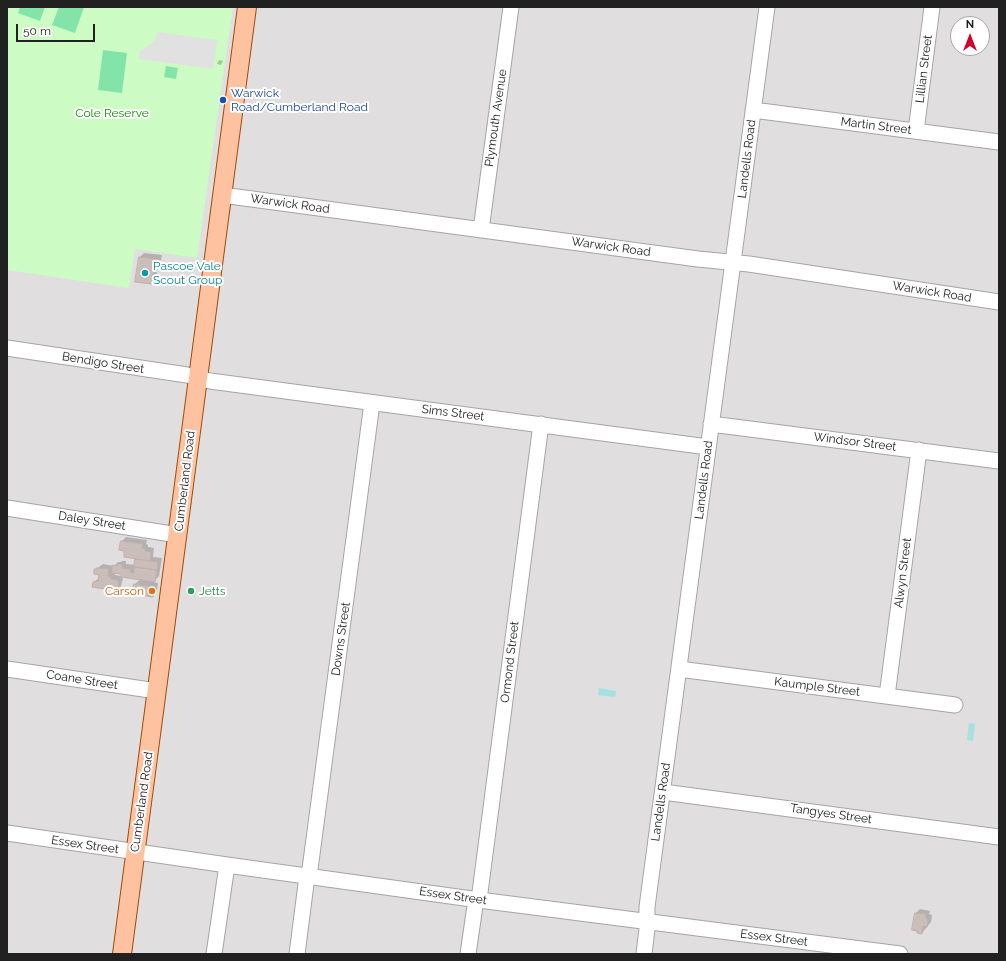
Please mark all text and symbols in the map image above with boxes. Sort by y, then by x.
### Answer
scale bar [18,16,97,42]
north arrow [950,16,990,56]
text: N [966,18,974,31]
text: 50 m [23,24,51,38]
street label: Lillian Street [913,34,935,104]
street label: Plymouth Avenue [482,68,510,168]
place label: Warwick Road/Cumberland Road [231,86,368,114]
marker: Warwick Road/Cumberland Road [218,95,228,105]
park label: Cole Reserve [75,106,149,120]
street label: Martin Street [840,115,912,137]
street label: Landells Road [735,119,759,199]
street label: Warwick Road [249,191,331,217]
street label: Warwick Road [570,234,652,260]
place label: Pascoe Vale Scout Group [153,259,222,287]
marker: Pascoe Vale Scout Group [140,268,150,278]
street label: Warwick Road [891,279,973,305]
street label: Bendigo Street [61,349,145,377]
street label: Sims Street [421,402,485,424]
street label: Cumberland Road [172,430,198,532]
street label: Windsor Street [813,430,897,454]
street label: Landells Road [692,440,716,520]
street label: Daley Street [57,509,127,533]
street label: Alwyn Street [892,537,914,609]
place label: Carson [105,584,144,598]
place label: Jetts [199,584,225,598]
marker: Carson [147,586,157,596]
marker: Jetts [186,586,196,596]
street label: Downs Street [329,601,353,677]
street label: Ormond Street [498,620,522,704]
street label: Coane Street [45,667,119,693]
street label: Kaumple Street [773,675,861,699]
street label: Cumberland Road [128,751,156,853]
street label: Landells Road [648,762,674,842]
street label: Tangyes Street [789,801,873,827]
street label: Essex Street [50,833,120,857]
street label: Essex Street [418,884,488,908]
street label: Essex Street [739,927,809,949]

